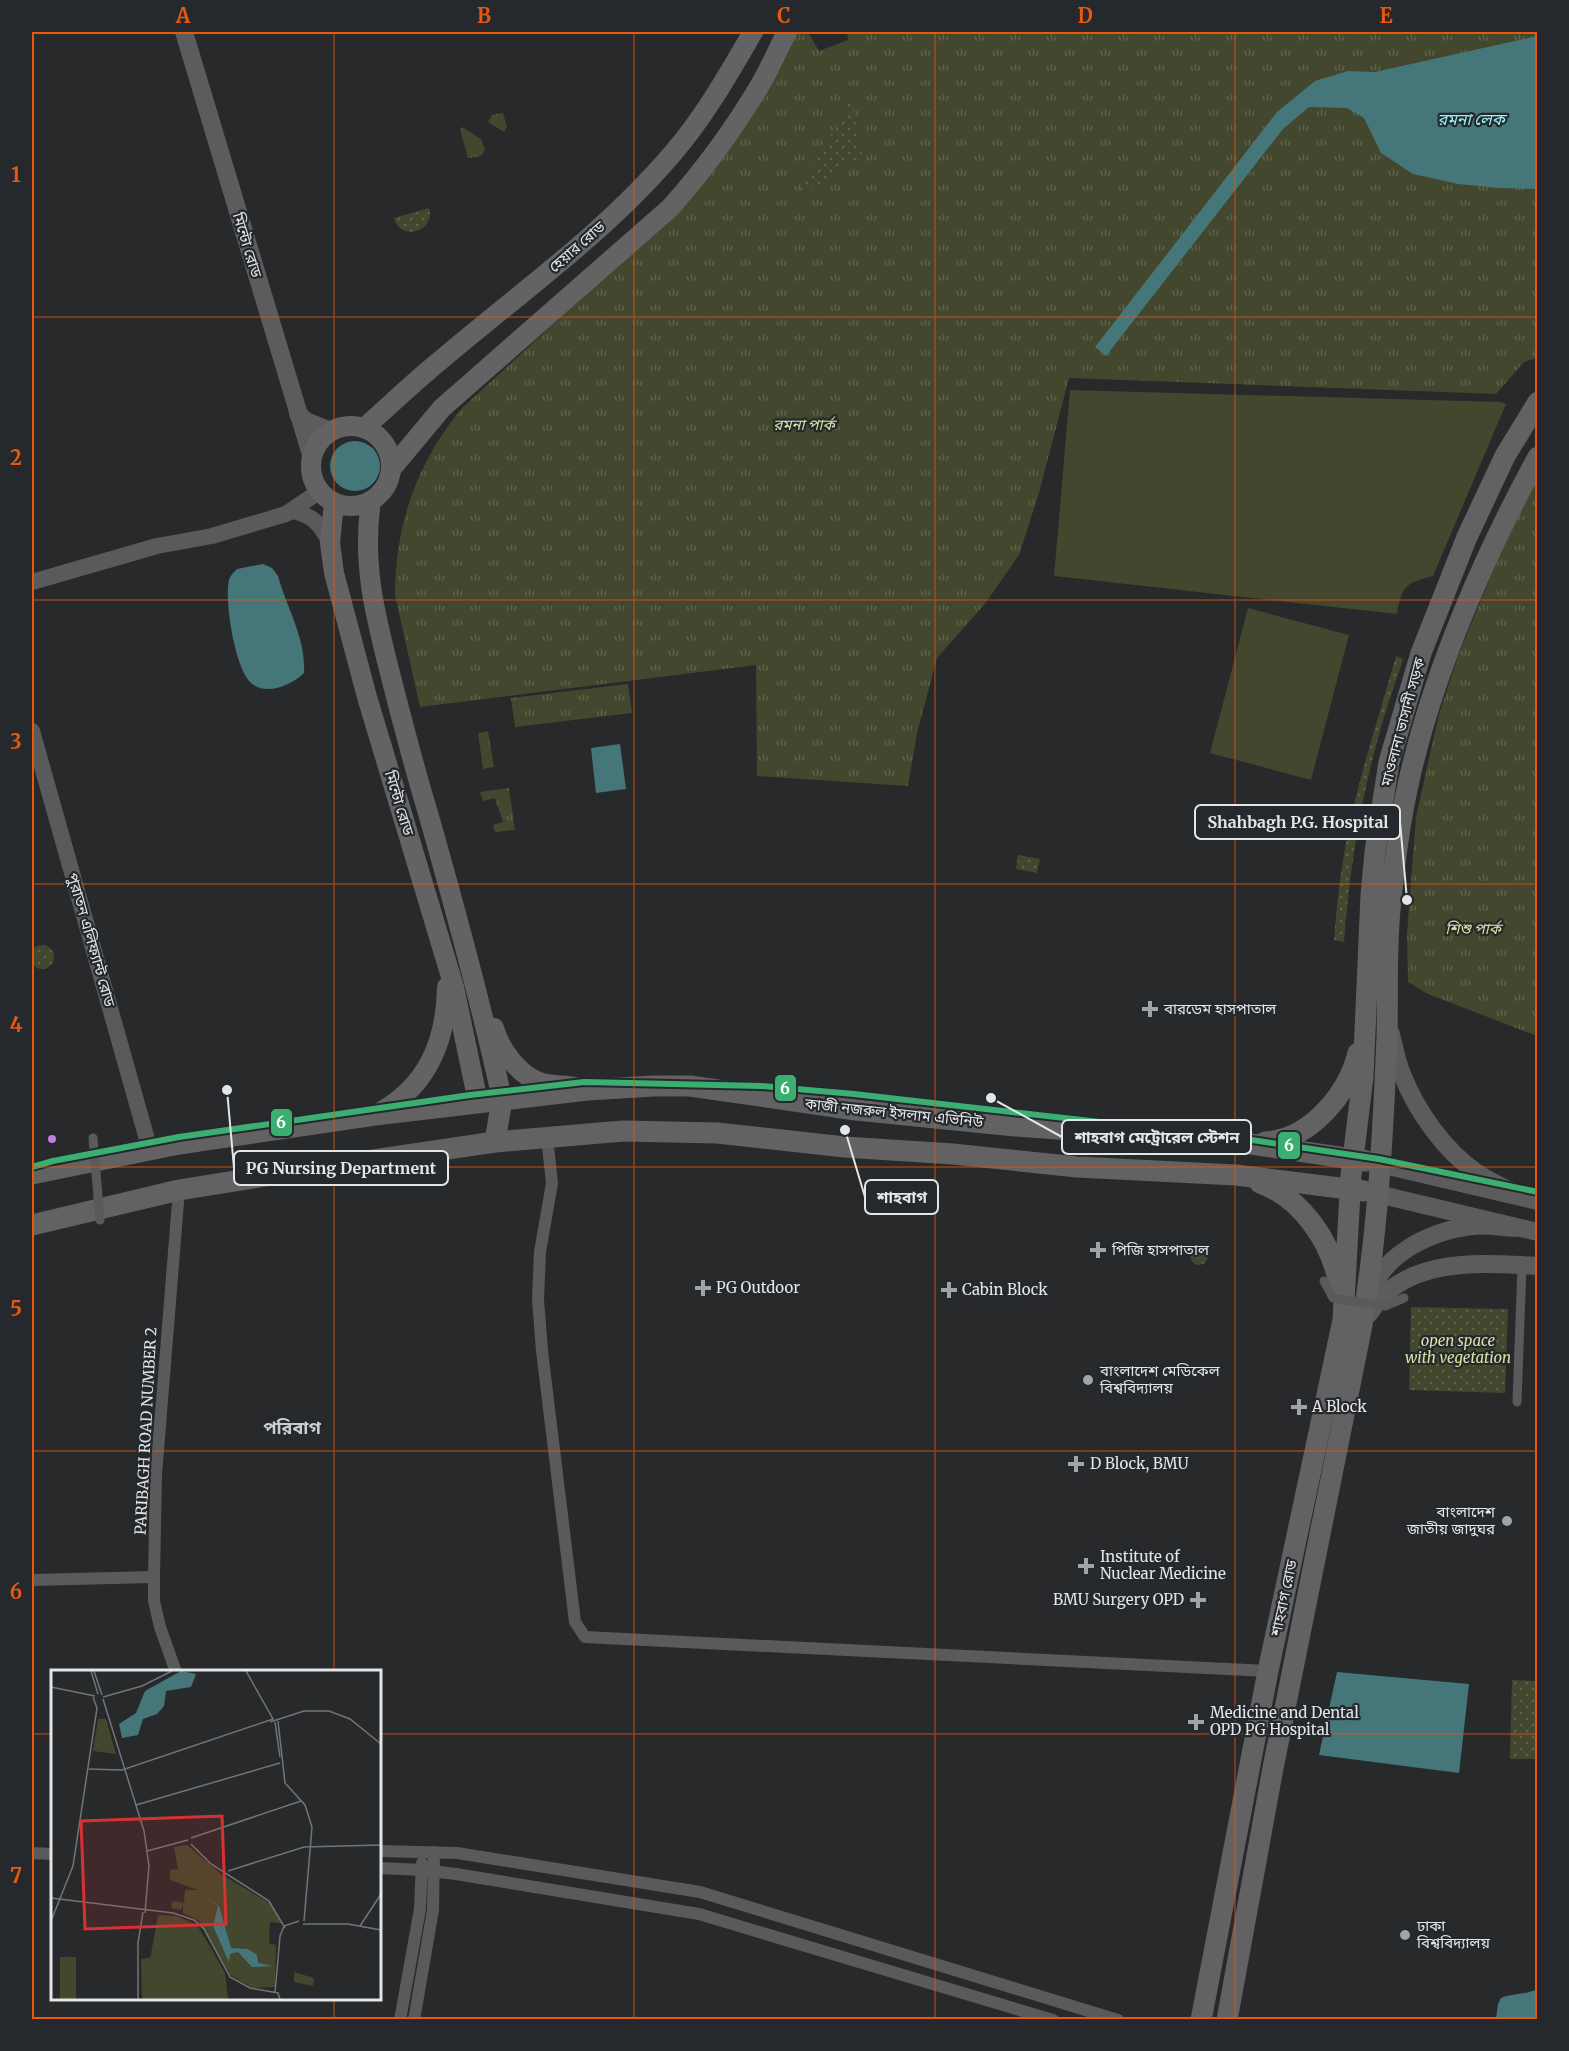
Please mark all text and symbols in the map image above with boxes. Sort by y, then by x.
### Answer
text: A [175,3,191,28]
text: B [477,3,491,28]
text: C [777,3,791,28]
text: D [1077,3,1093,28]
text: E [1379,3,1393,28]
water label: রমনা লেক [1437,109,1508,129]
text: 1 [11,162,21,187]
street label: মিন্টো রোড [228,209,266,280]
street label: হেয়ার রোড [545,217,609,276]
park label: রমনা পার্ক [773,415,838,434]
text: 2 [10,445,22,470]
street label: মাওলানা ভাসানী সড়ক [1376,655,1429,789]
text: 3 [10,729,22,754]
street label: মিন্টো রোড [380,767,418,838]
callout: Shahbagh P.G. Hospital [1195,805,1400,839]
text: Shahbagh P.G. Hospital [1207,812,1389,832]
street label: পুরাতন এলিফ্যান্ট রোড [63,871,120,1009]
park label: শিশু পার্ক [1445,919,1504,938]
place label: বারডেম হাসপাতাল [1163,999,1277,1018]
marker: বারডেম হাসপাতাল [1141,1000,1159,1018]
text: 4 [10,1012,23,1037]
line badge: 6 [774,1074,797,1102]
text: 6 [780,1078,790,1098]
street label: কাজী নজরুল ইসলাম এভিনিউ [803,1094,984,1131]
line badge: 6 [270,1108,293,1137]
text: 6 [276,1112,286,1132]
callout: শাহবাগ মেট্রোরেল স্টেশন [1062,1120,1251,1154]
text: শাহবাগ মেট্রোরেল স্টেশন [1074,1127,1240,1147]
line badge: 6 [1277,1131,1301,1160]
unlabelled marker [46,1133,58,1145]
text: 6 [1284,1135,1294,1155]
callout: PG Nursing Department [234,1151,448,1185]
text: PG Nursing Department [246,1158,437,1178]
callout: শাহবাগ [865,1180,938,1214]
text: শাহবাগ [876,1187,928,1207]
place label: পিজি হাসপাতাল [1111,1240,1210,1259]
marker: পিজি হাসপাতাল [1089,1241,1107,1259]
place label: PG Outdoor [716,1278,800,1297]
marker: PG Outdoor [694,1279,712,1297]
place label: Cabin Block [962,1280,1048,1299]
marker: Cabin Block [940,1281,958,1299]
text: 5 [10,1296,22,1321]
street label: PARIBAGH ROAD NUMBER 2 [131,1327,160,1535]
park label: open space with vegetation [1405,1331,1511,1367]
place label: বাংলাদেশ মেডিকেল বিশ্ববিদ্যালয় [1099,1361,1221,1397]
marker: বাংলাদেশ মেডিকেল বিশ্ববিদ্যালয় [1081,1373,1095,1387]
place label: A Block [1311,1397,1367,1416]
marker: A Block [1290,1398,1308,1416]
district label: পরিবাগ [263,1416,321,1439]
place label: D Block, BMU [1090,1454,1189,1473]
marker: D Block, BMU [1067,1455,1085,1473]
place label: বাংলাদেশ জাতীয় জাদুঘর [1406,1502,1496,1538]
marker: বাংলাদেশ জাতীয় জাদুঘর [1500,1514,1514,1528]
place label: Institute of Nuclear Medicine [1100,1547,1226,1583]
marker: Institute of Nuclear Medicine [1077,1557,1095,1575]
street label: শাহবাগ রোড [1266,1558,1301,1639]
text: 6 [10,1579,22,1604]
place label: BMU Surgery OPD [1053,1590,1184,1609]
marker: BMU Surgery OPD [1189,1591,1207,1609]
inset map [51,1670,381,2000]
place label: Medicine and Dental OPD PG Hospital [1210,1703,1359,1739]
marker: Medicine and Dental OPD PG Hospital [1187,1713,1205,1731]
text: 7 [10,1863,22,1888]
place label: ঢাকা বিশ্ববিদ্যালয় [1416,1916,1490,1952]
marker: ঢাকা বিশ্ববিদ্যালয় [1398,1928,1412,1942]

